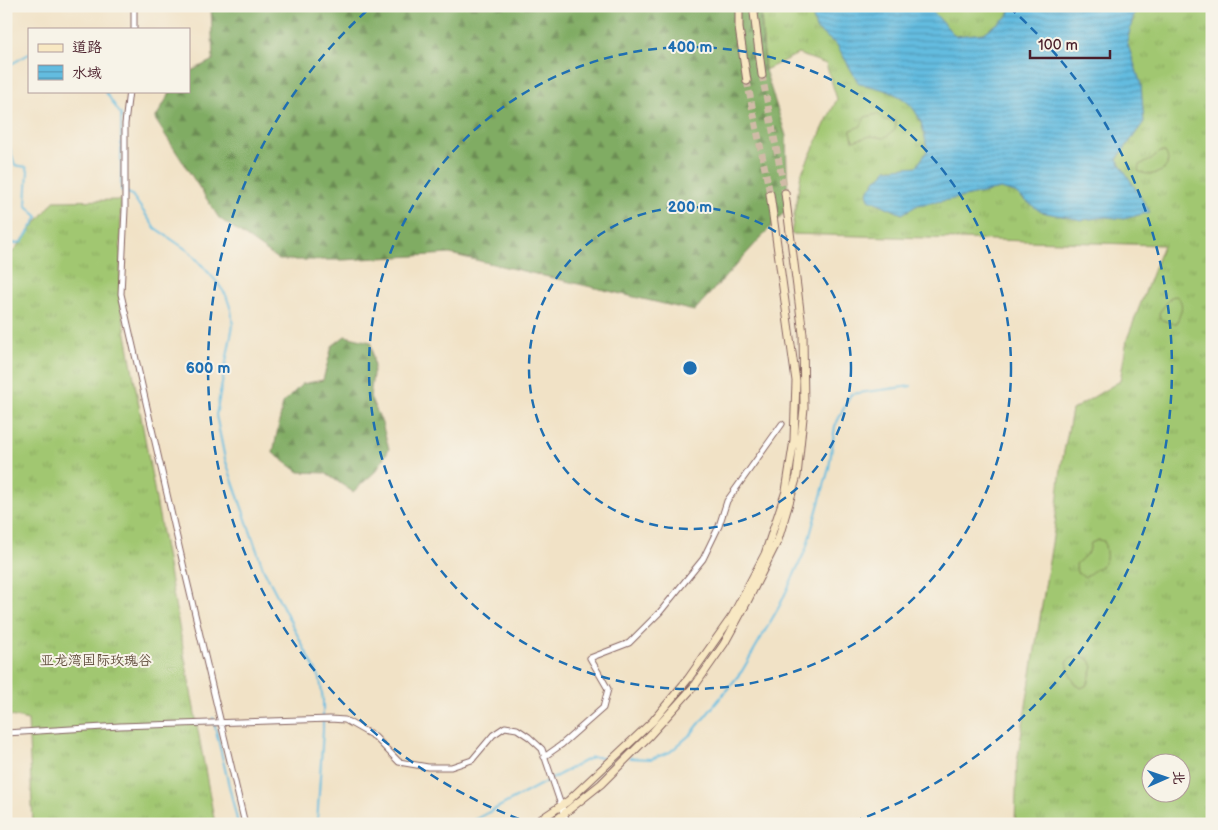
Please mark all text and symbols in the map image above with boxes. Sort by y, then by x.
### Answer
legend [28,28,190,92]
scale bar [1030,28,1110,60]
text: 100 m [1038,36,1078,55]
text: 道路 [72,38,102,57]
text: 400 m [668,38,712,57]
text: 水域 [72,64,102,83]
text: 200 m [668,198,712,217]
text: 600 m [186,359,231,378]
centre of rings [681,359,699,377]
park label: 亚龙湾国际玫瑰谷 [40,652,152,669]
north arrow [1140,752,1190,802]
text: 北 [1170,770,1187,785]

